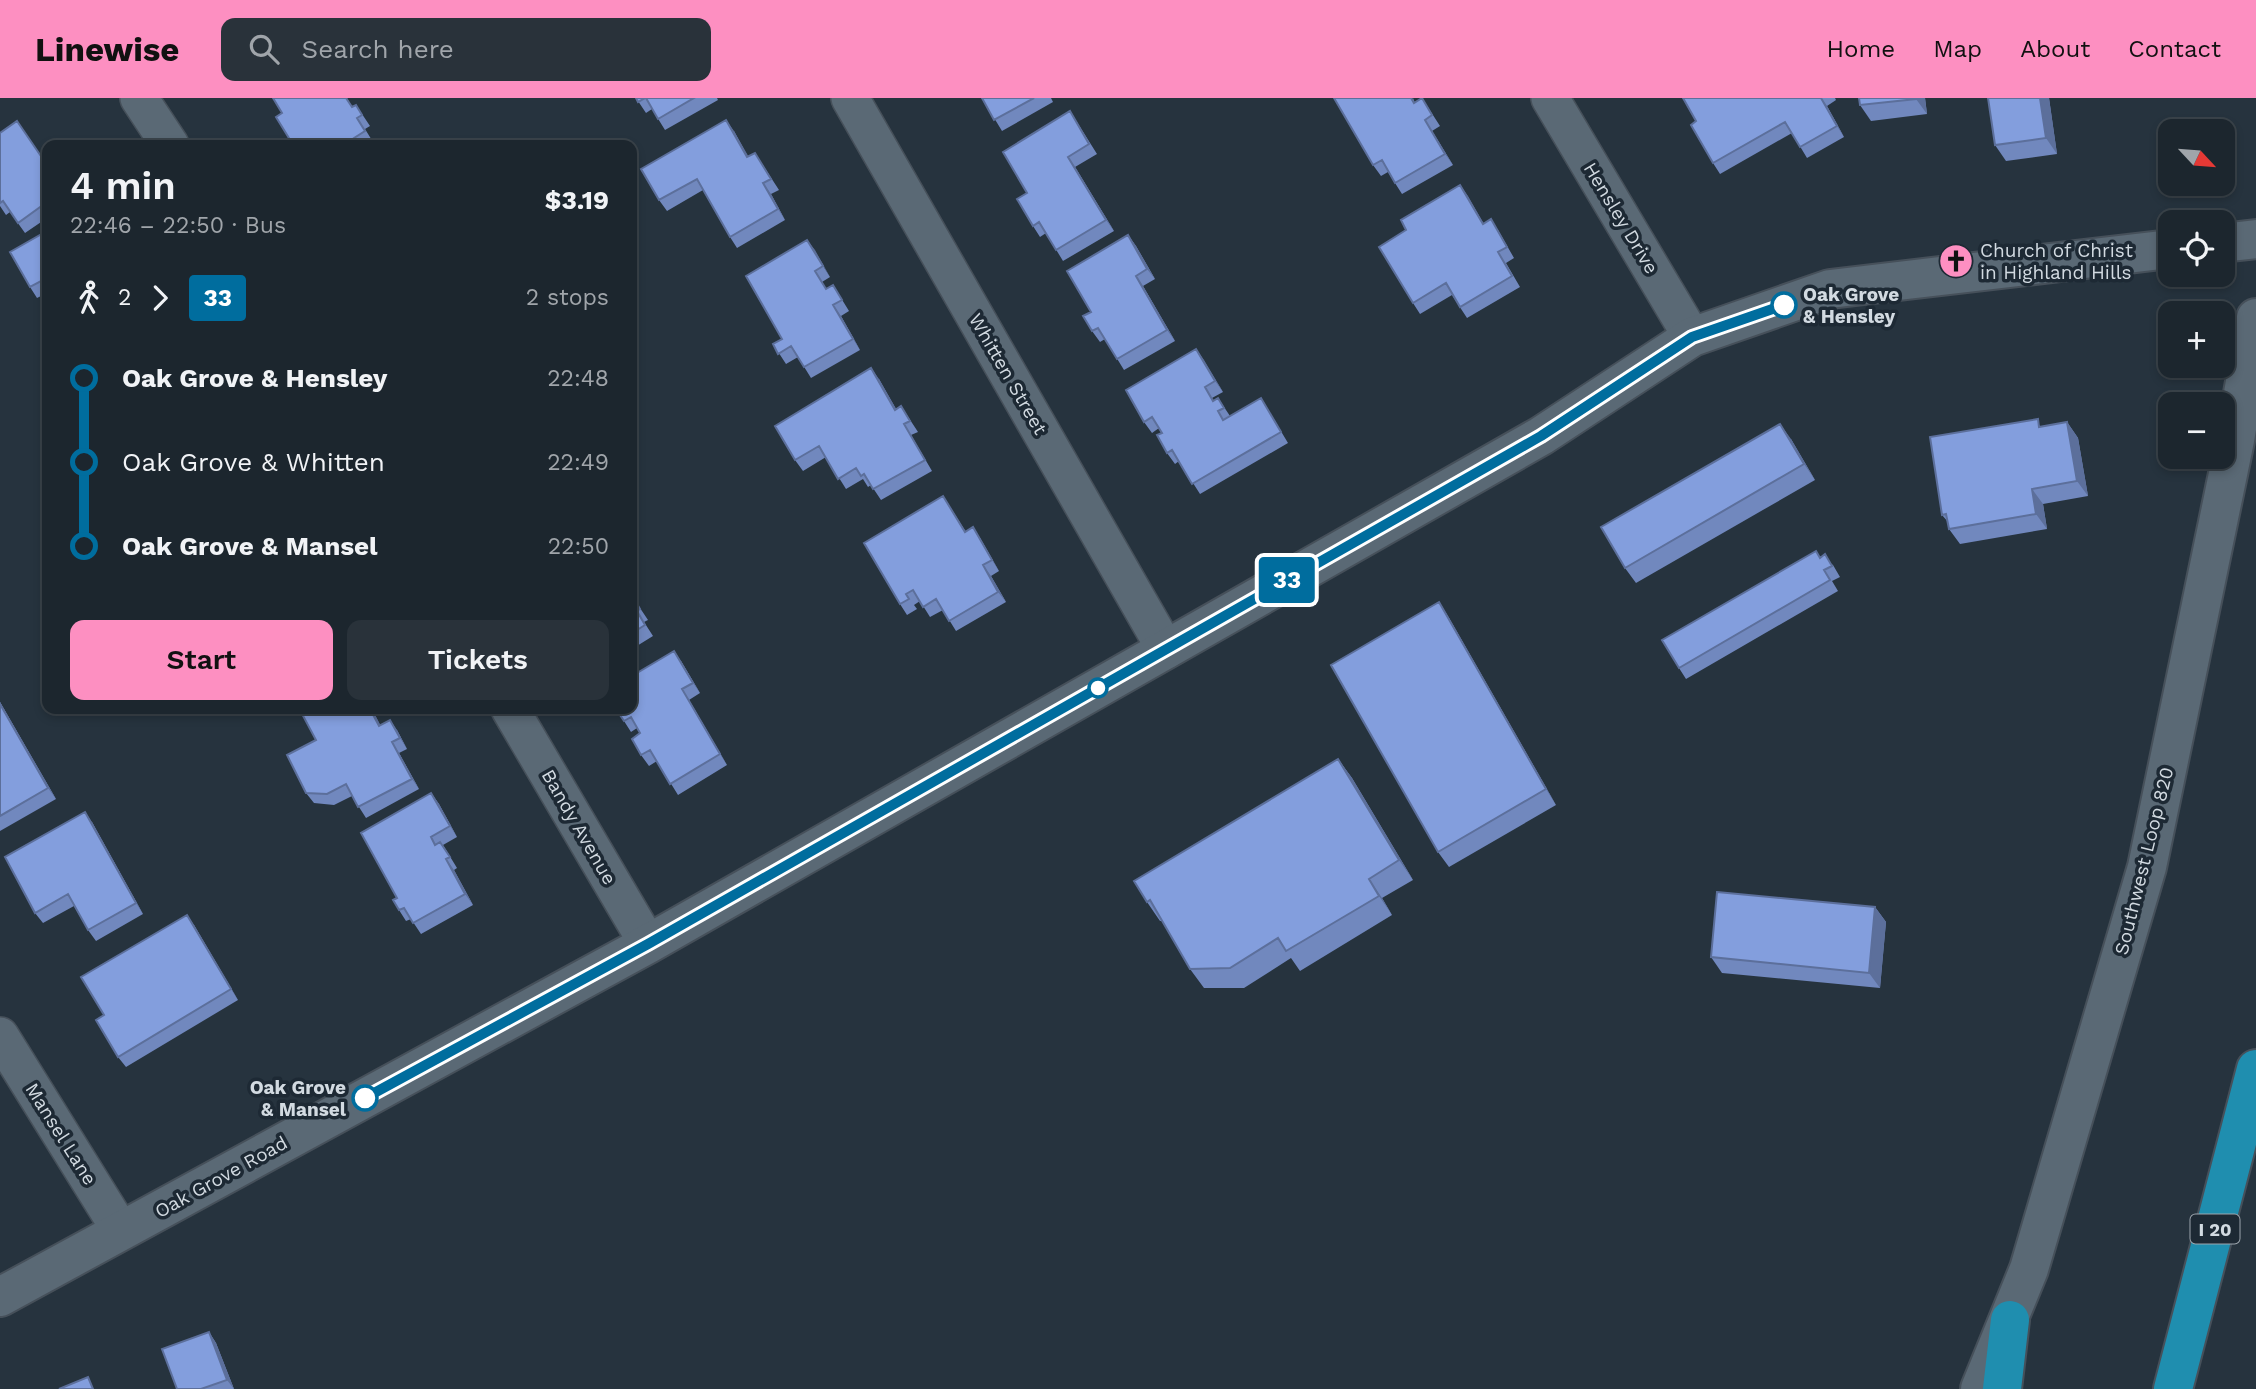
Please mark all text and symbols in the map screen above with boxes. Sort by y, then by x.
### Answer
search box [221,18,711,81]
text: Linewise [35,30,179,69]
icon: search [245,30,283,68]
text: Search here [301,34,454,64]
text: Home [1827,35,1895,63]
text: Map [1933,35,1982,63]
text: About [2020,35,2090,63]
text: Contact [2128,35,2221,63]
north arrow [2158,119,2235,196]
map controls [2158,119,2235,469]
street label: Hensley Drive [1579,158,1663,278]
text: 4 min [70,164,176,208]
text: $3.19 [545,185,609,215]
button: locate [2158,210,2235,287]
text: 22:46 – 22:50 · Bus [70,212,286,239]
place label: Church of Christ in Highland Hills [1980,239,2133,284]
church icon: Church of Christ in Highland Hills [1937,242,1975,280]
icon: walk [70,279,108,317]
icon: forward [141,279,179,317]
place label: Oak Grove & Hensley [1803,283,1899,328]
text: 2 [118,284,131,311]
text: 33 [203,284,232,312]
text: 2 stops [526,284,609,311]
marker: Oak Grove & Hensley [1771,292,1797,318]
button: + [2158,301,2235,378]
street label: Whitten Street [964,309,1052,439]
text: Oak Grove & Hensley [122,363,388,393]
text: 22:48 [547,365,609,392]
button: − [2158,392,2235,469]
text: Oak Grove & Whitten [122,447,385,477]
text: 22:49 [547,449,609,476]
text: Oak Grove & Mansel [122,531,378,561]
text: 22:50 [548,533,609,560]
line badge: 33 [1256,557,1318,603]
text: 33 [1273,566,1301,594]
button: Start [70,620,333,700]
button: Tickets [347,620,609,700]
unlabelled marker [1088,678,1108,698]
street label: Bandy Avenue [537,765,621,889]
street label: Southwest Loop 820 [2110,765,2178,957]
place label: Oak Grove & Mansel [250,1076,347,1121]
street label: Mansel Lane [20,1079,102,1189]
marker: Oak Grove & Mansel [352,1085,378,1111]
street label: Oak Grove Road [151,1131,291,1223]
road number: I 20 [2190,1214,2240,1244]

